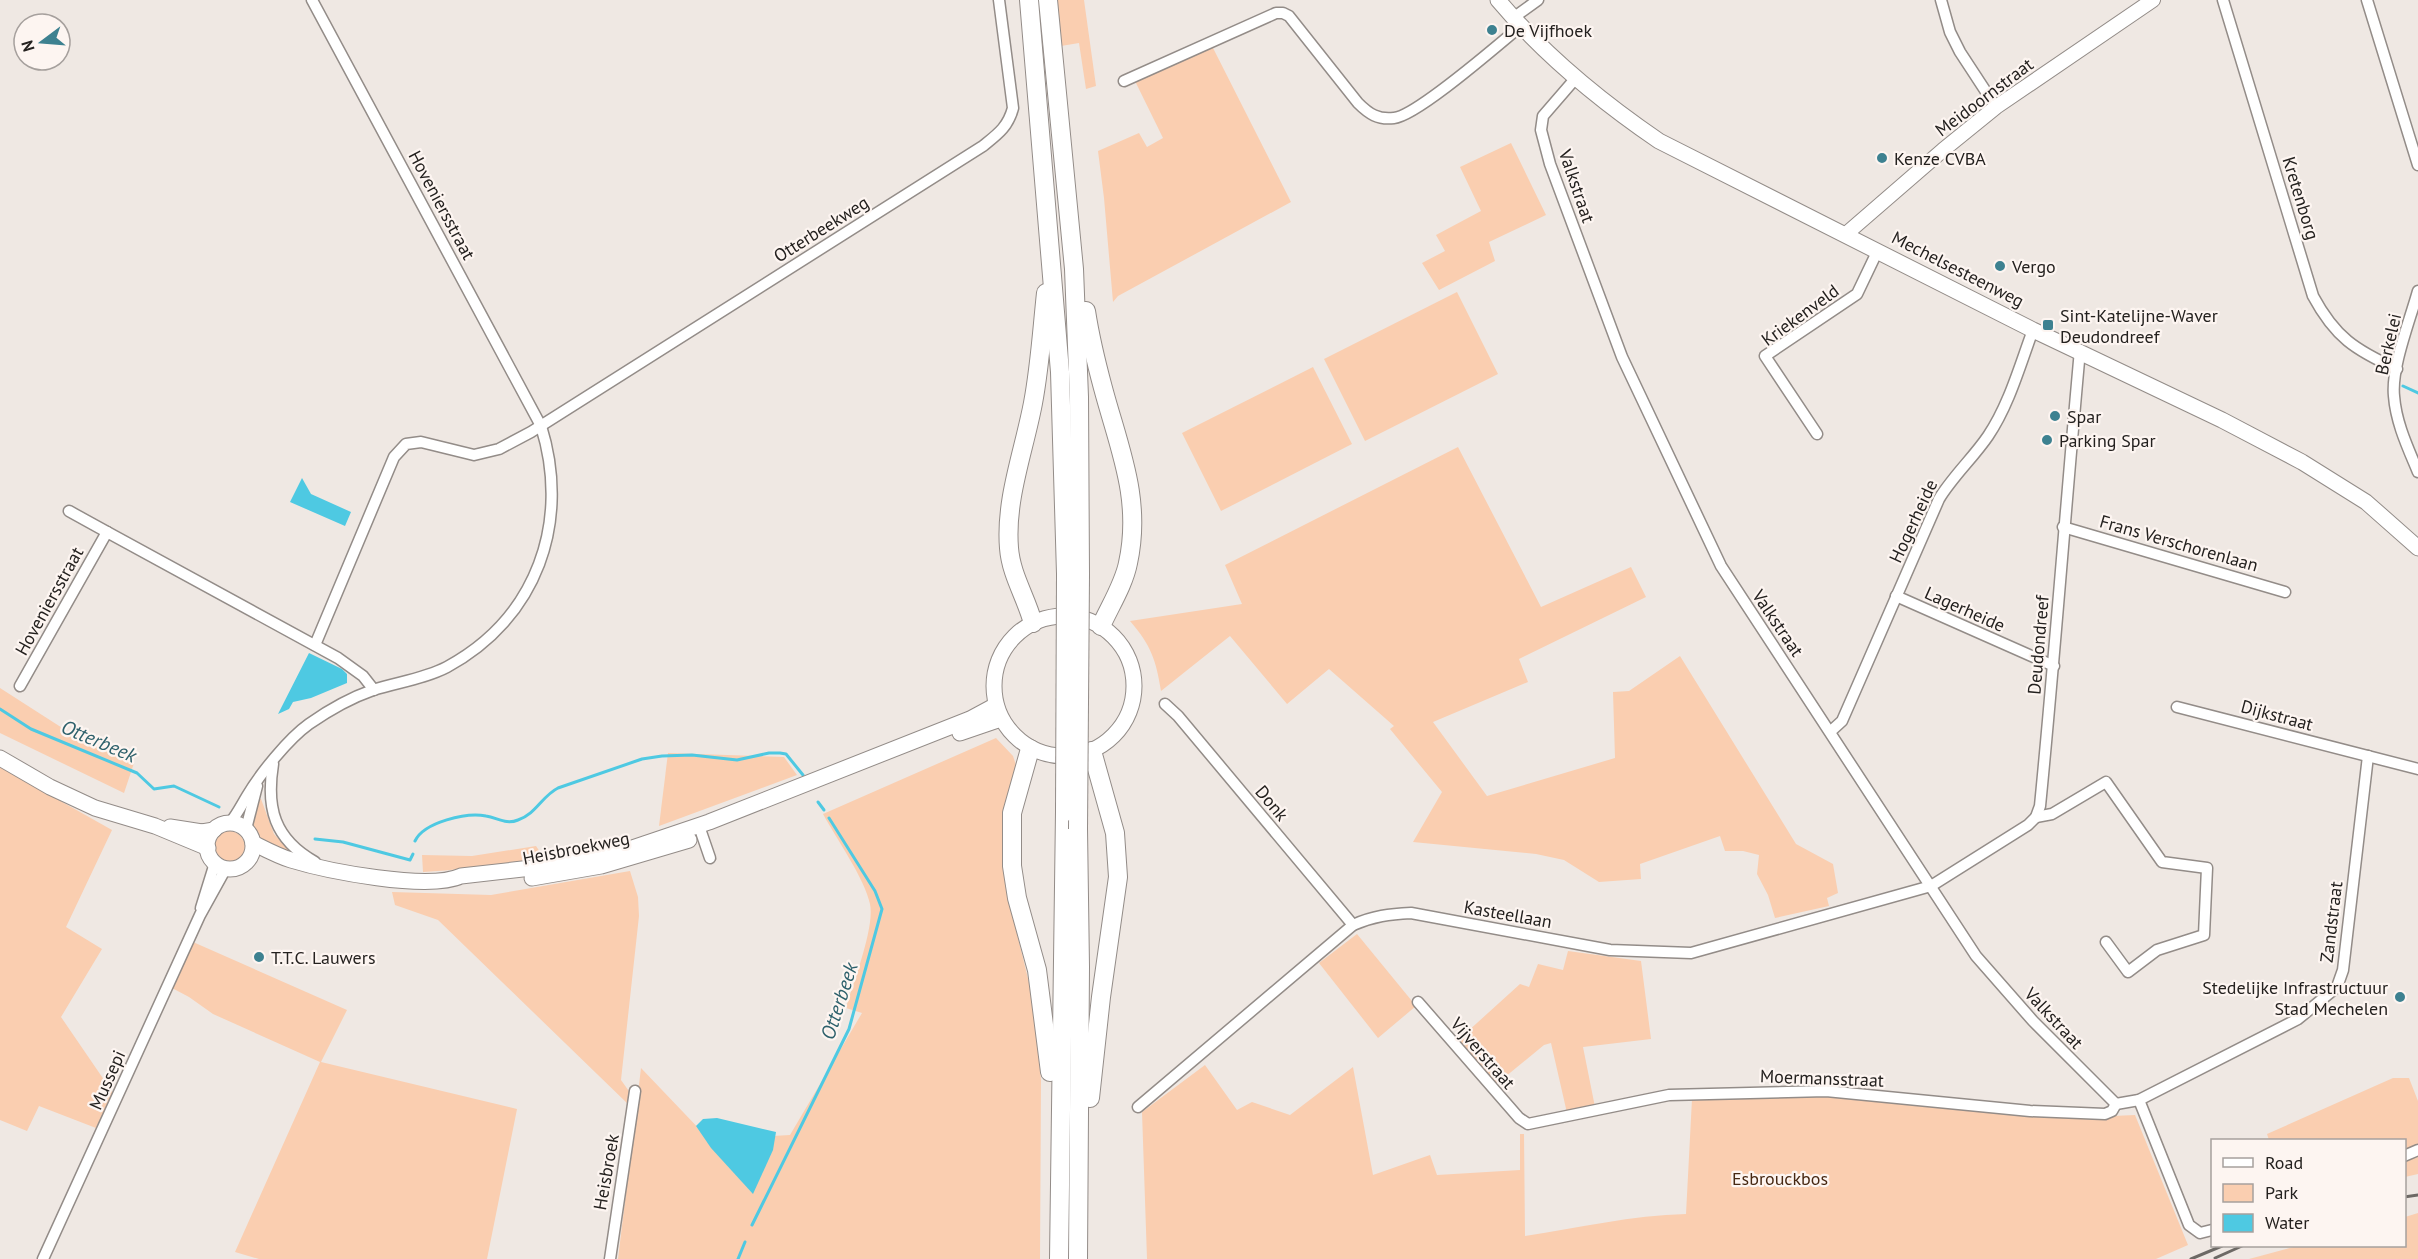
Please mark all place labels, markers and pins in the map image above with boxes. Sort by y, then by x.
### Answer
place label: De Vijfhoek [1504,19,1592,42]
marker: De Vijfhoek [1485,23,1499,37]
place label: Kenze CVBA [1894,147,1986,170]
marker: Kenze CVBA [1875,151,1889,165]
place label: Vergo [2011,255,2056,278]
marker: Vergo [1993,259,2007,273]
place label: Sint-Katelijne-Waver Deudondreef [2060,304,2218,348]
marker: Sint-Katelijne-Waver Deudondreef [2041,318,2055,332]
place label: Spar [2067,405,2101,428]
marker: Spar [2048,409,2062,423]
place label: Parking Spar [2059,429,2156,452]
marker: Parking Spar [2040,433,2054,447]
place label: T.T.C. Lauwers [271,946,375,969]
marker: T.T.C. Lauwers [252,950,266,964]
place label: Stedelijke Infrastructuur Stad Mechelen [2202,976,2388,1020]
marker: Stedelijke Infrastructuur Stad Mechelen [2393,990,2407,1004]

